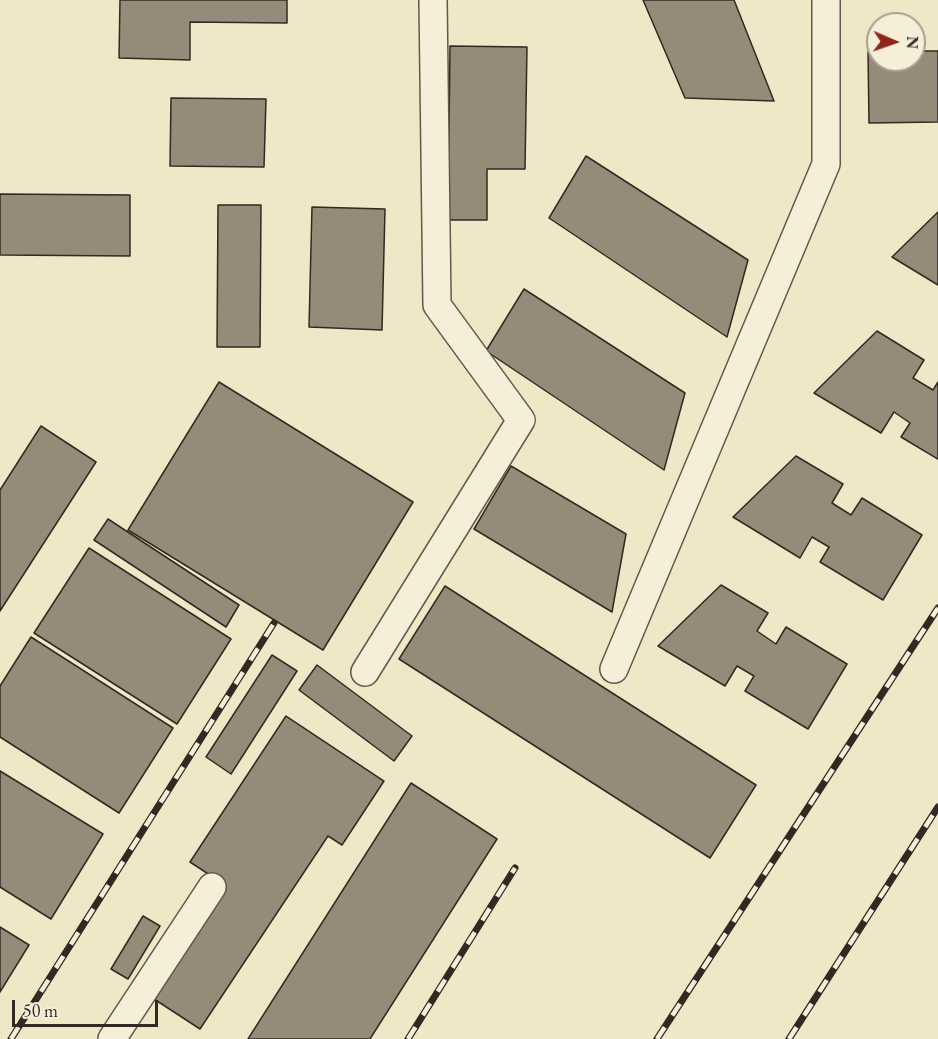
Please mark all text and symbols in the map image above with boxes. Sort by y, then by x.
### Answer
north arrow [866,12,926,72]
text: N [902,36,923,49]
scale bar [15,988,160,1026]
text: 50 m [23,999,58,1022]

